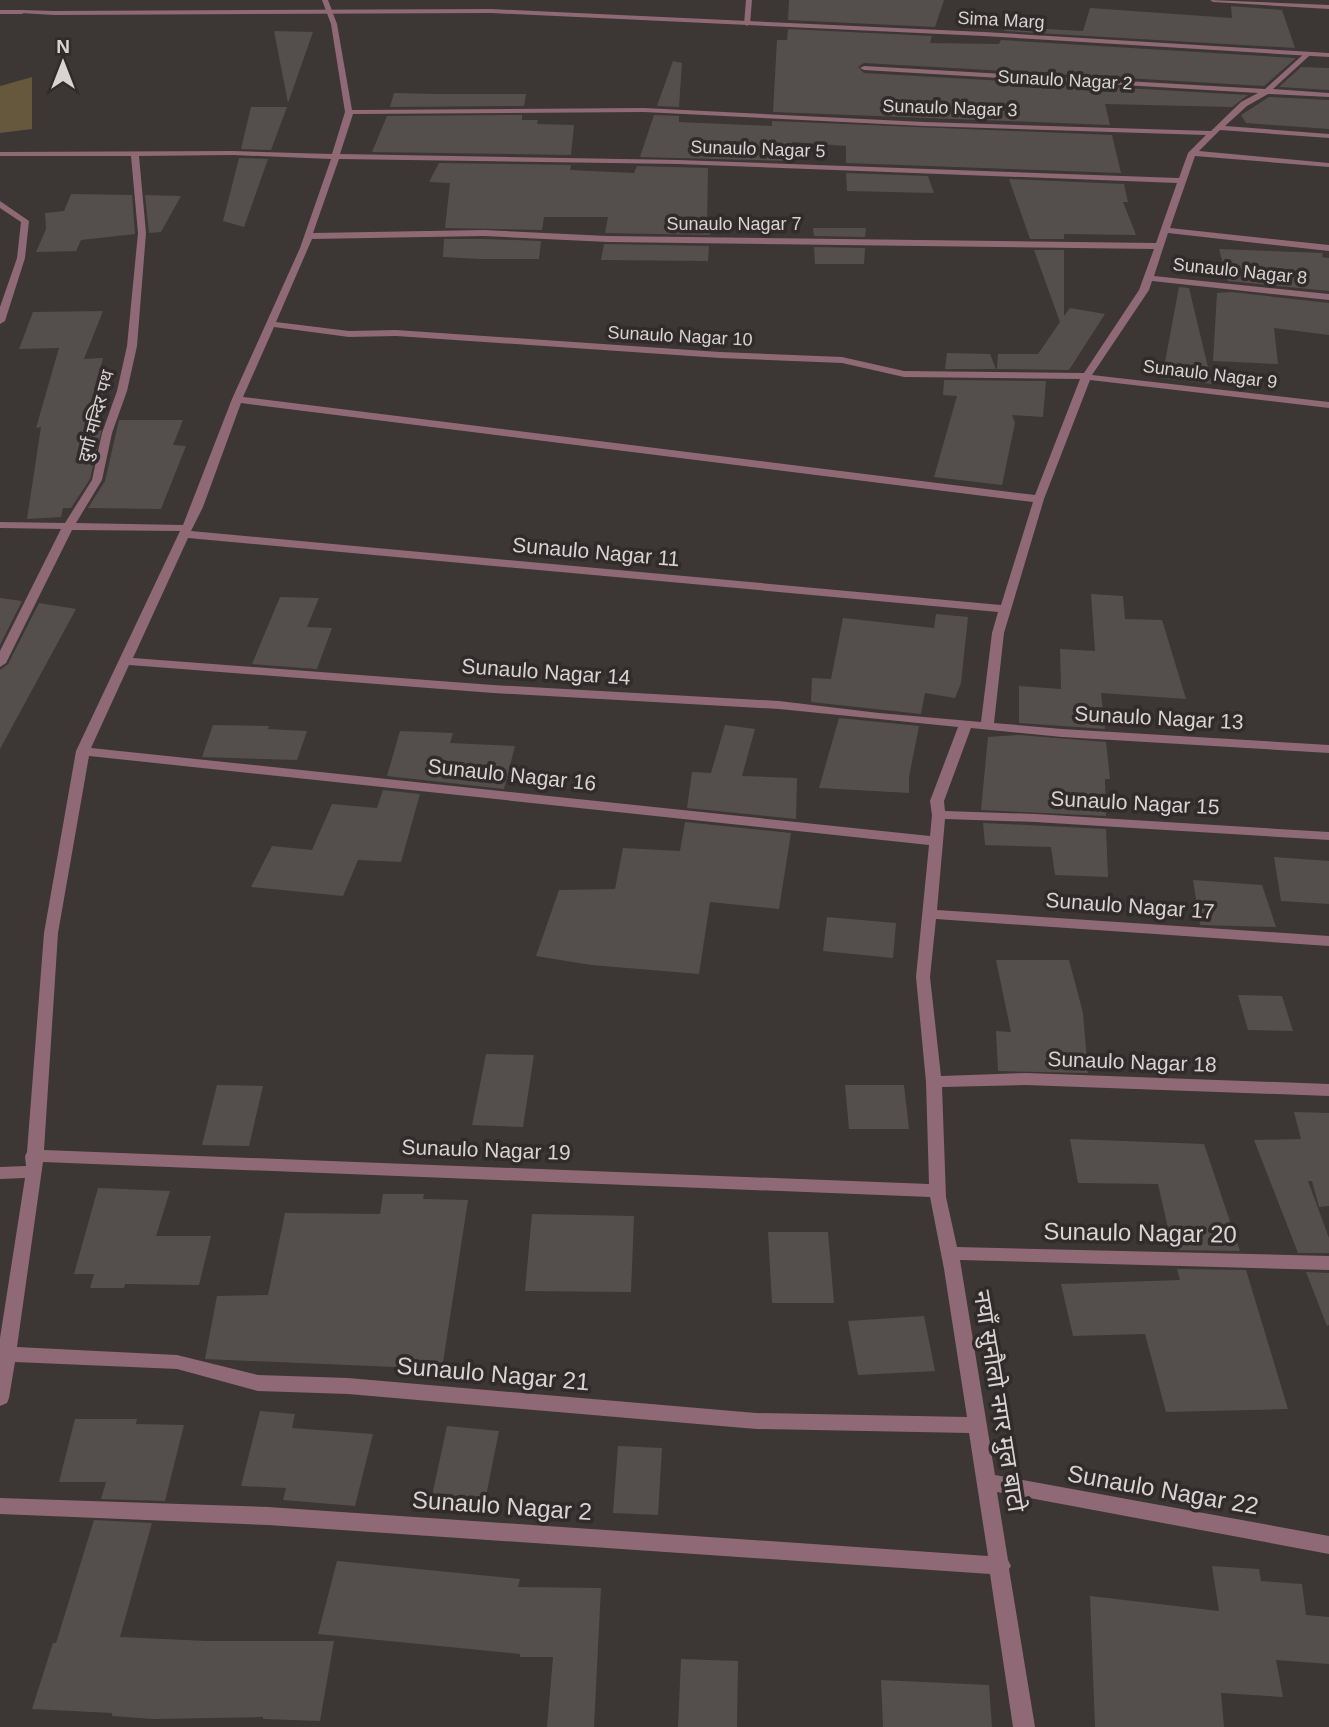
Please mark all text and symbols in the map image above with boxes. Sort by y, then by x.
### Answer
street label: Sima Marg [957,8,1045,32]
north arrow [28,28,98,98]
text: N [56,36,70,57]
street label: Sunaulo Nagar 2 [997,66,1133,94]
street label: Sunaulo Nagar 3 [882,96,1018,120]
street label: Sunaulo Nagar 5 [690,137,826,161]
street label: Sunaulo Nagar 7 [666,214,802,234]
street label: Sunaulo Nagar 8 [1172,254,1308,288]
street label: Sunaulo Nagar 10 [607,322,753,350]
street label: Sunaulo Nagar 9 [1142,356,1278,392]
street label: दुर्गा मन्दिर पथ [73,367,120,465]
street label: Sunaulo Nagar 11 [511,533,681,570]
street label: Sunaulo Nagar 14 [461,654,632,689]
street label: Sunaulo Nagar 13 [1074,702,1244,733]
street label: Sunaulo Nagar 16 [427,754,597,795]
street label: Sunaulo Nagar 15 [1050,787,1220,818]
street label: Sunaulo Nagar 17 [1045,888,1215,923]
street label: Sunaulo Nagar 18 [1047,1047,1217,1076]
street label: Sunaulo Nagar 19 [401,1135,571,1164]
street label: Sunaulo Nagar 20 [1043,1217,1237,1248]
street label: नयाँ सुनौलो नगर मुल बाटो [967,1288,1030,1515]
street label: Sunaulo Nagar 21 [395,1352,591,1395]
street label: Sunaulo Nagar 22 [1065,1459,1261,1520]
street label: Sunaulo Nagar 2 [411,1486,593,1525]

